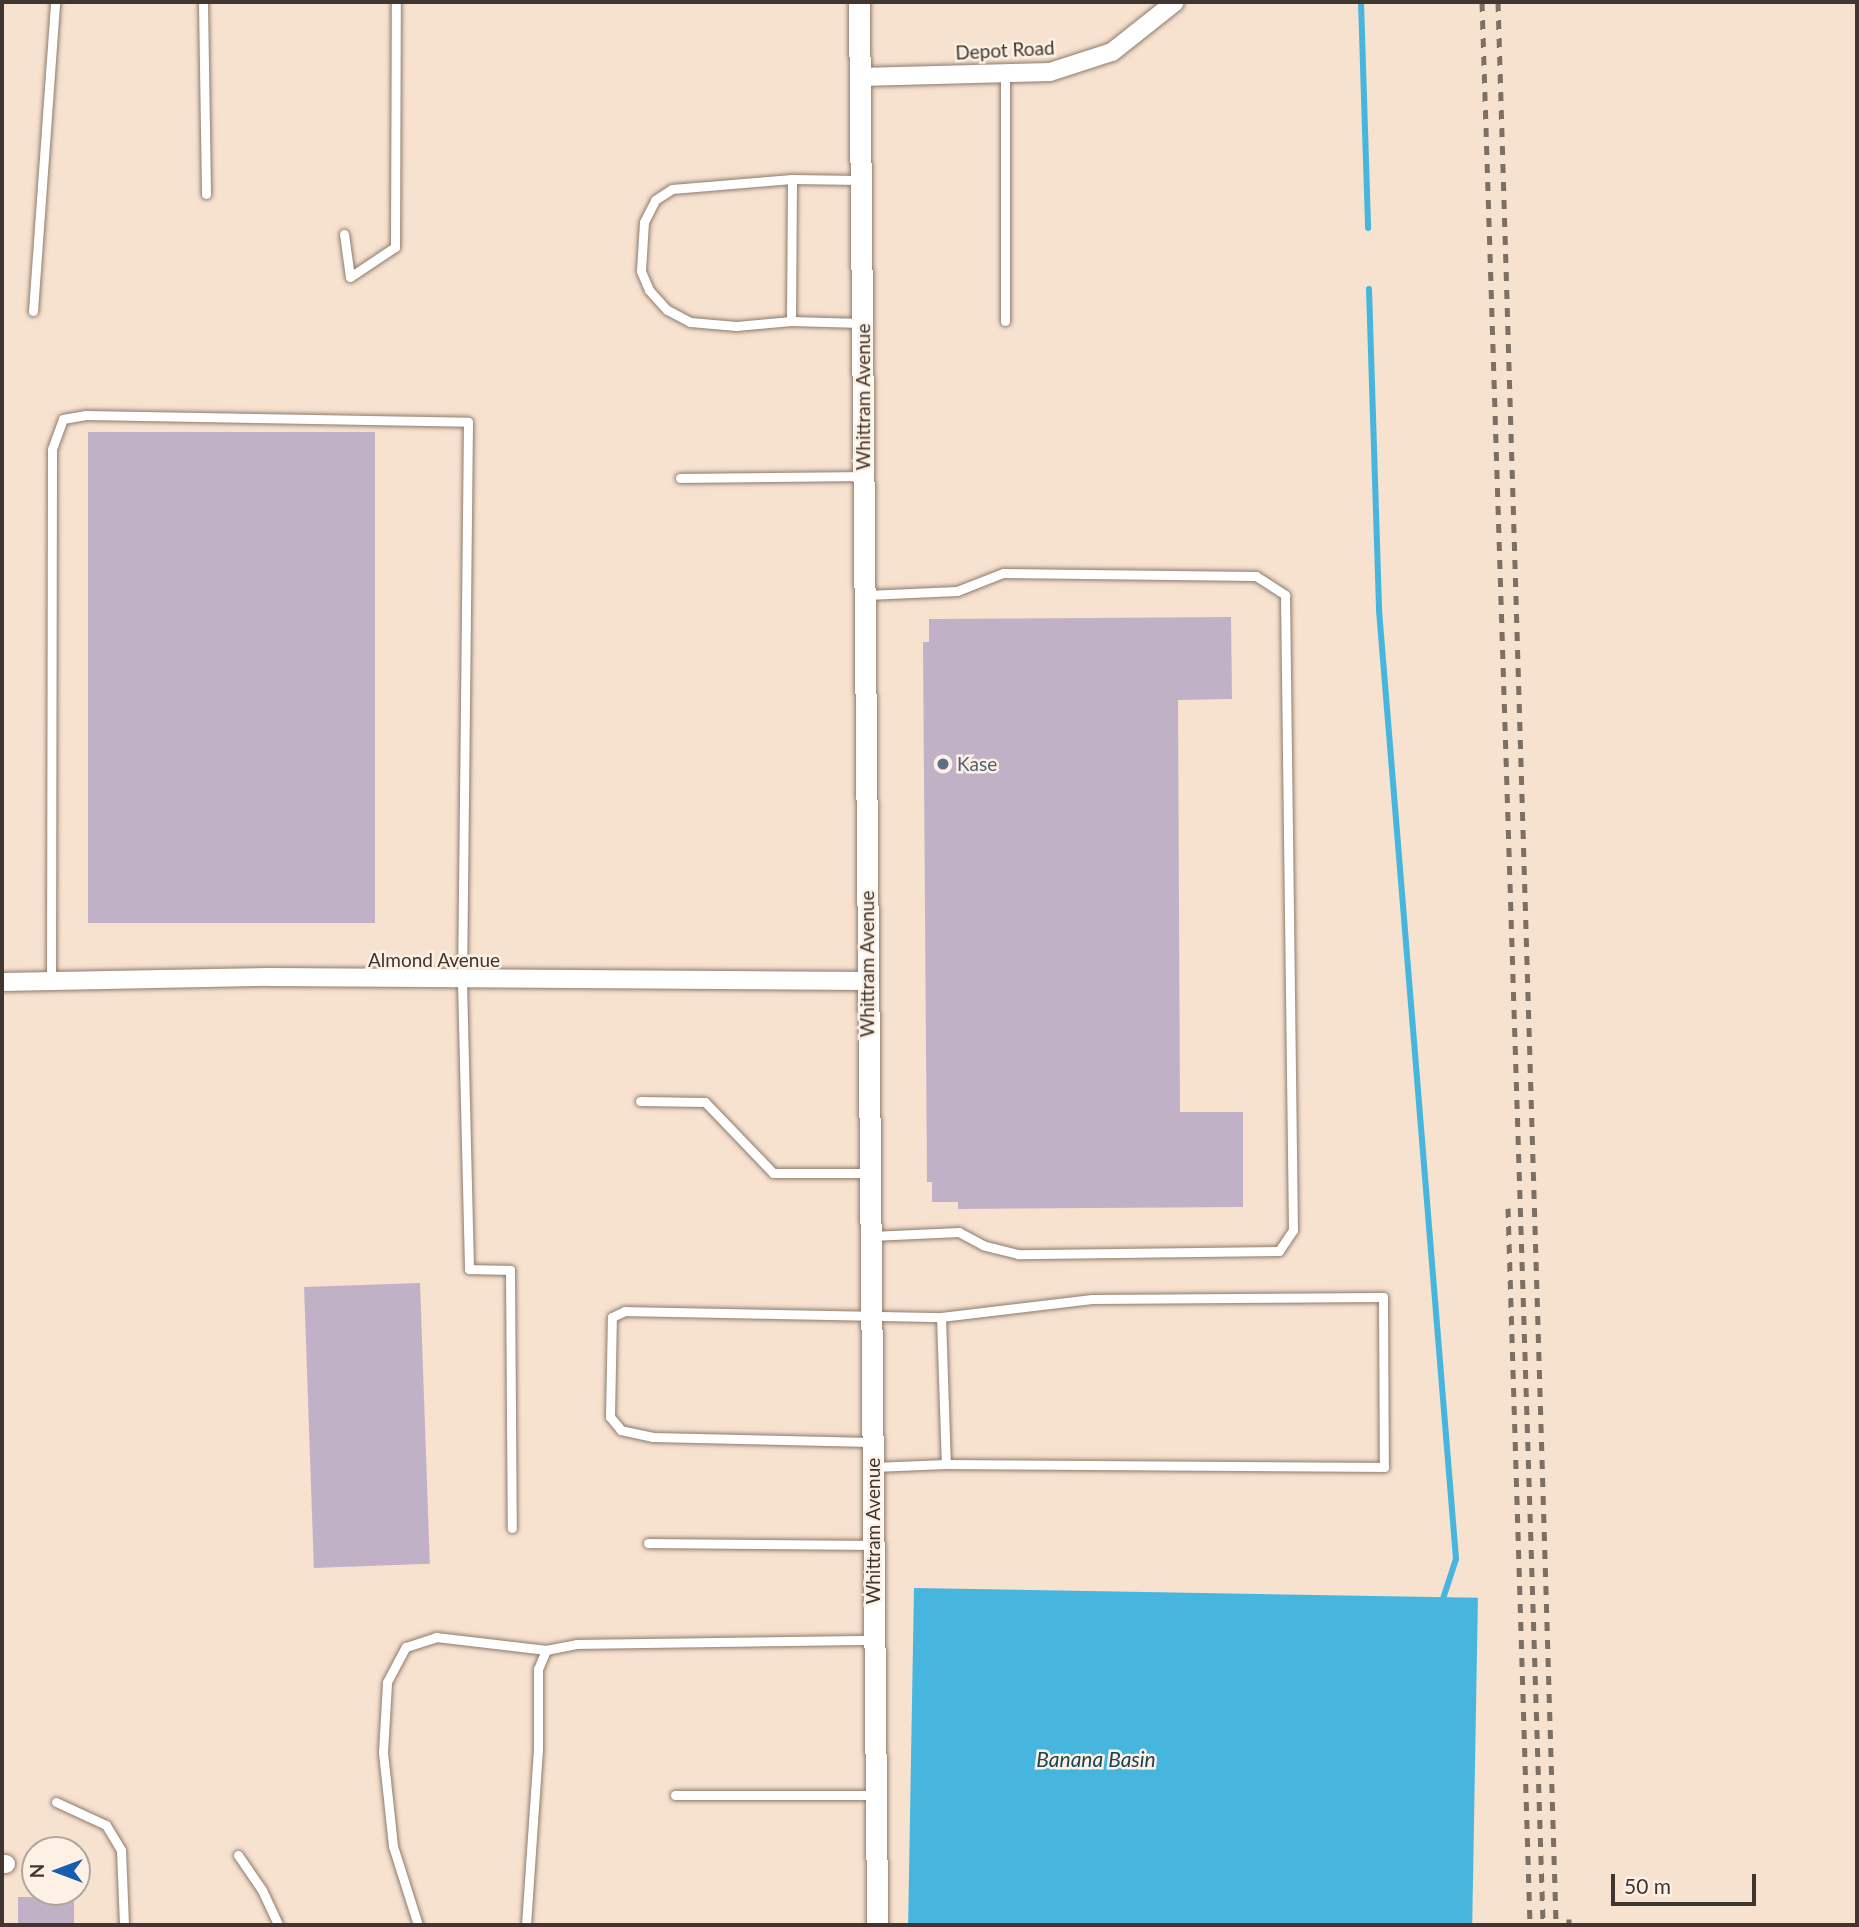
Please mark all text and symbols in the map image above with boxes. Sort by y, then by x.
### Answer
street label: Depot Road [955,36,1055,64]
street label: Whittram Avenue [852,323,874,471]
place label: Kase [957,753,997,775]
marker: Kase [935,756,951,772]
street label: Whittram Avenue [856,890,878,1038]
street label: Almond Avenue [368,949,500,971]
street label: Whittram Avenue [862,1457,884,1605]
water label: Banana Basin [1036,1746,1156,1772]
north arrow [21,1836,91,1906]
scale bar [1614,1860,1759,1904]
text: N [25,1864,48,1878]
text: 50 m [1624,1873,1671,1898]

